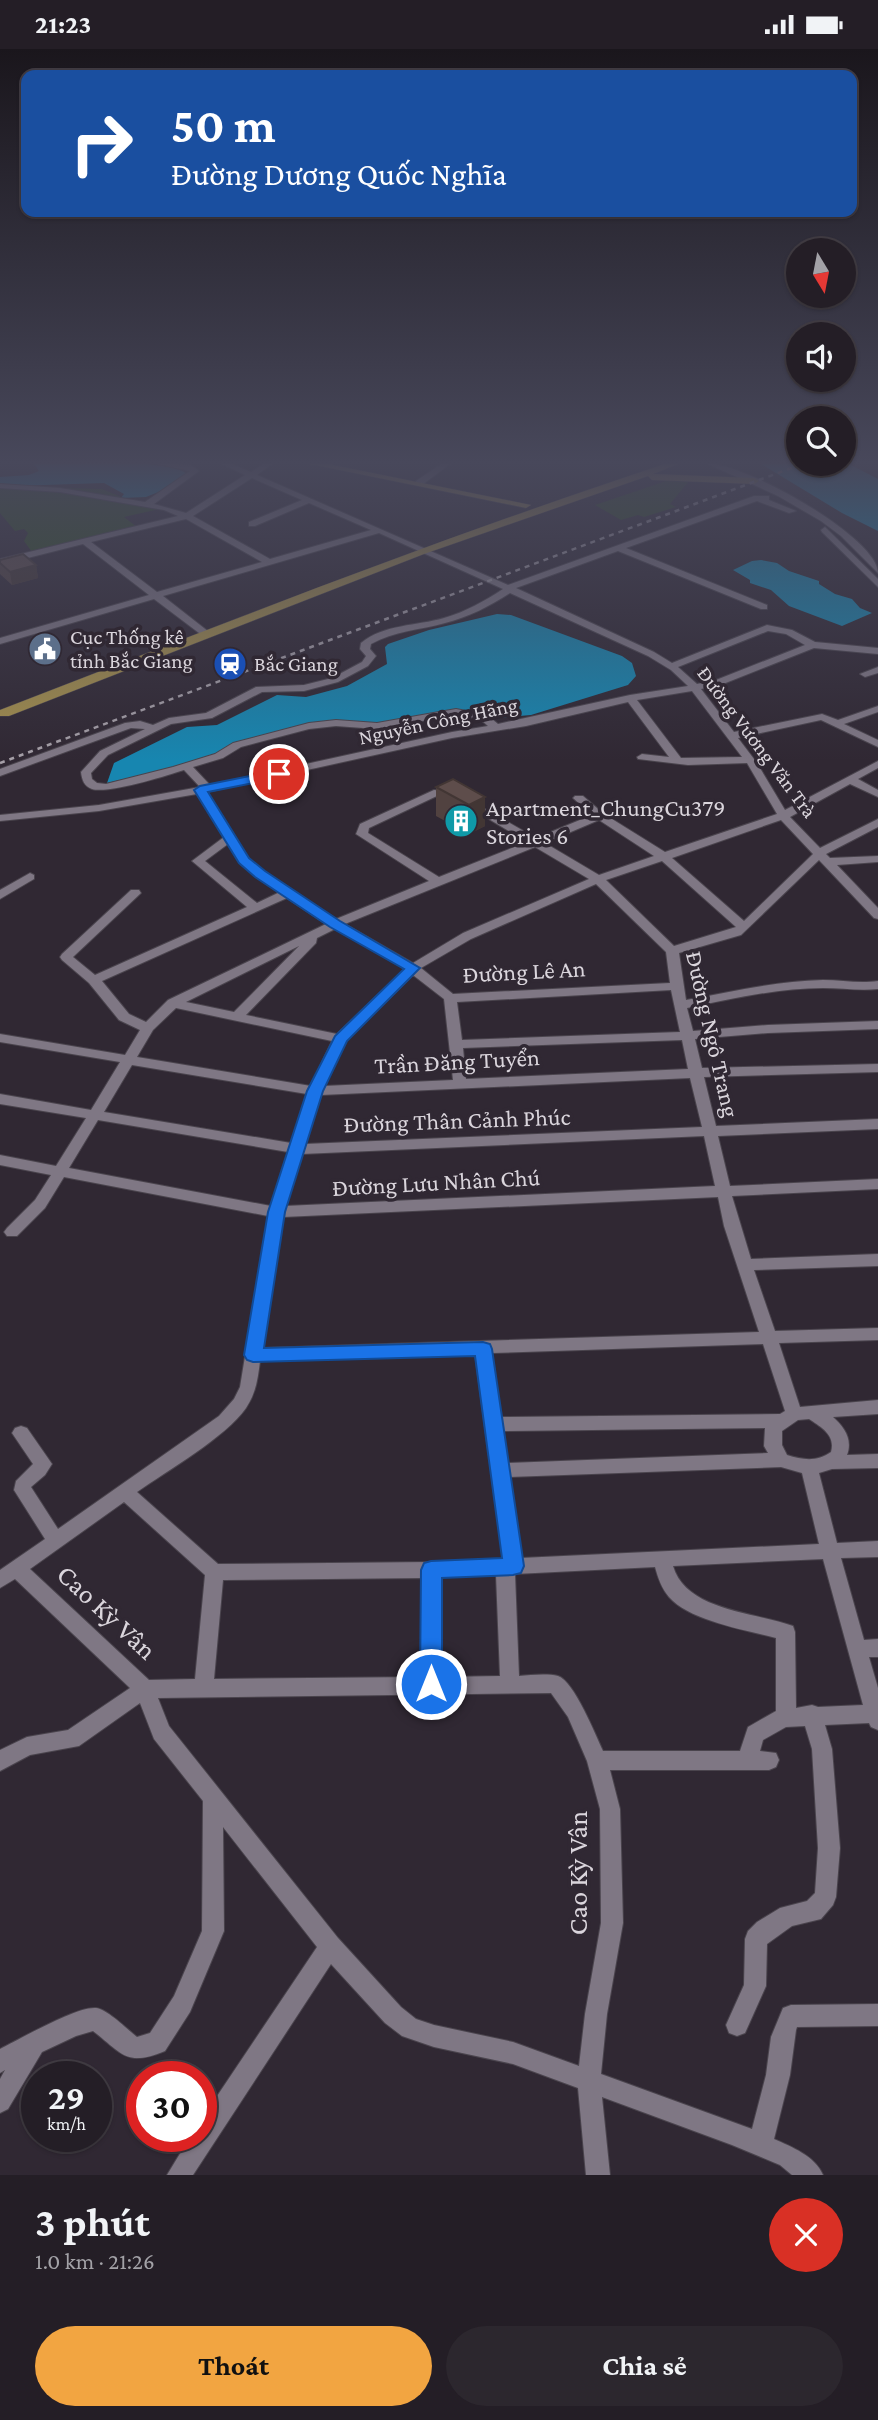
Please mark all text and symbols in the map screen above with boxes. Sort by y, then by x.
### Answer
text: 21:23 [35,10,91,39]
icon: right [56,98,147,189]
text: 50 m [171,98,276,153]
text: Đường Dương Quốc Nghĩa [171,156,507,192]
north arrow [786,238,856,308]
map controls [786,238,856,476]
button: sound [786,322,856,392]
button: search [786,406,856,476]
place label: Cục Thống kê tỉnh Bắc Giang [70,625,193,673]
public building icon: Cục Thống kê tỉnh Bắc Giang [26,630,64,668]
station icon: Bắc Giang [211,645,249,683]
place label: Bắc Giang [254,652,338,676]
street label: Đường Vương Văn Trà [692,661,822,823]
street label: Nguyễn Công Hãng [356,692,520,750]
pin [249,744,309,804]
icon: arrive [260,755,298,793]
place label: Apartment_ChungCu379 Stories 6 [486,794,725,849]
building icon: Apartment_ChungCu379 Stories 6 [442,802,480,840]
street label: Đường Ngô Trang [681,948,745,1120]
street label: Đường Lê An [462,954,586,988]
street label: Trần Đăng Tuyển [374,1043,541,1079]
street label: Đường Thân Cảnh Phúc [343,1103,571,1137]
street label: Đường Lưu Nhân Chú [331,1163,541,1201]
street label: Cao Kỳ Vân [51,1558,163,1666]
position arrow [394,1647,468,1721]
street label: Cao Kỳ Vân [562,1811,593,1935]
speed limit sign: 30 [126,2061,217,2152]
text: 29 [48,2078,85,2117]
text: km/h [47,2114,86,2134]
text: 3 phút [35,2198,150,2245]
button: close [769,2198,843,2272]
text: 1.0 km · 21:26 [35,2248,155,2274]
button: Thoát [35,2326,432,2406]
button: Chia sẻ [446,2326,843,2406]

